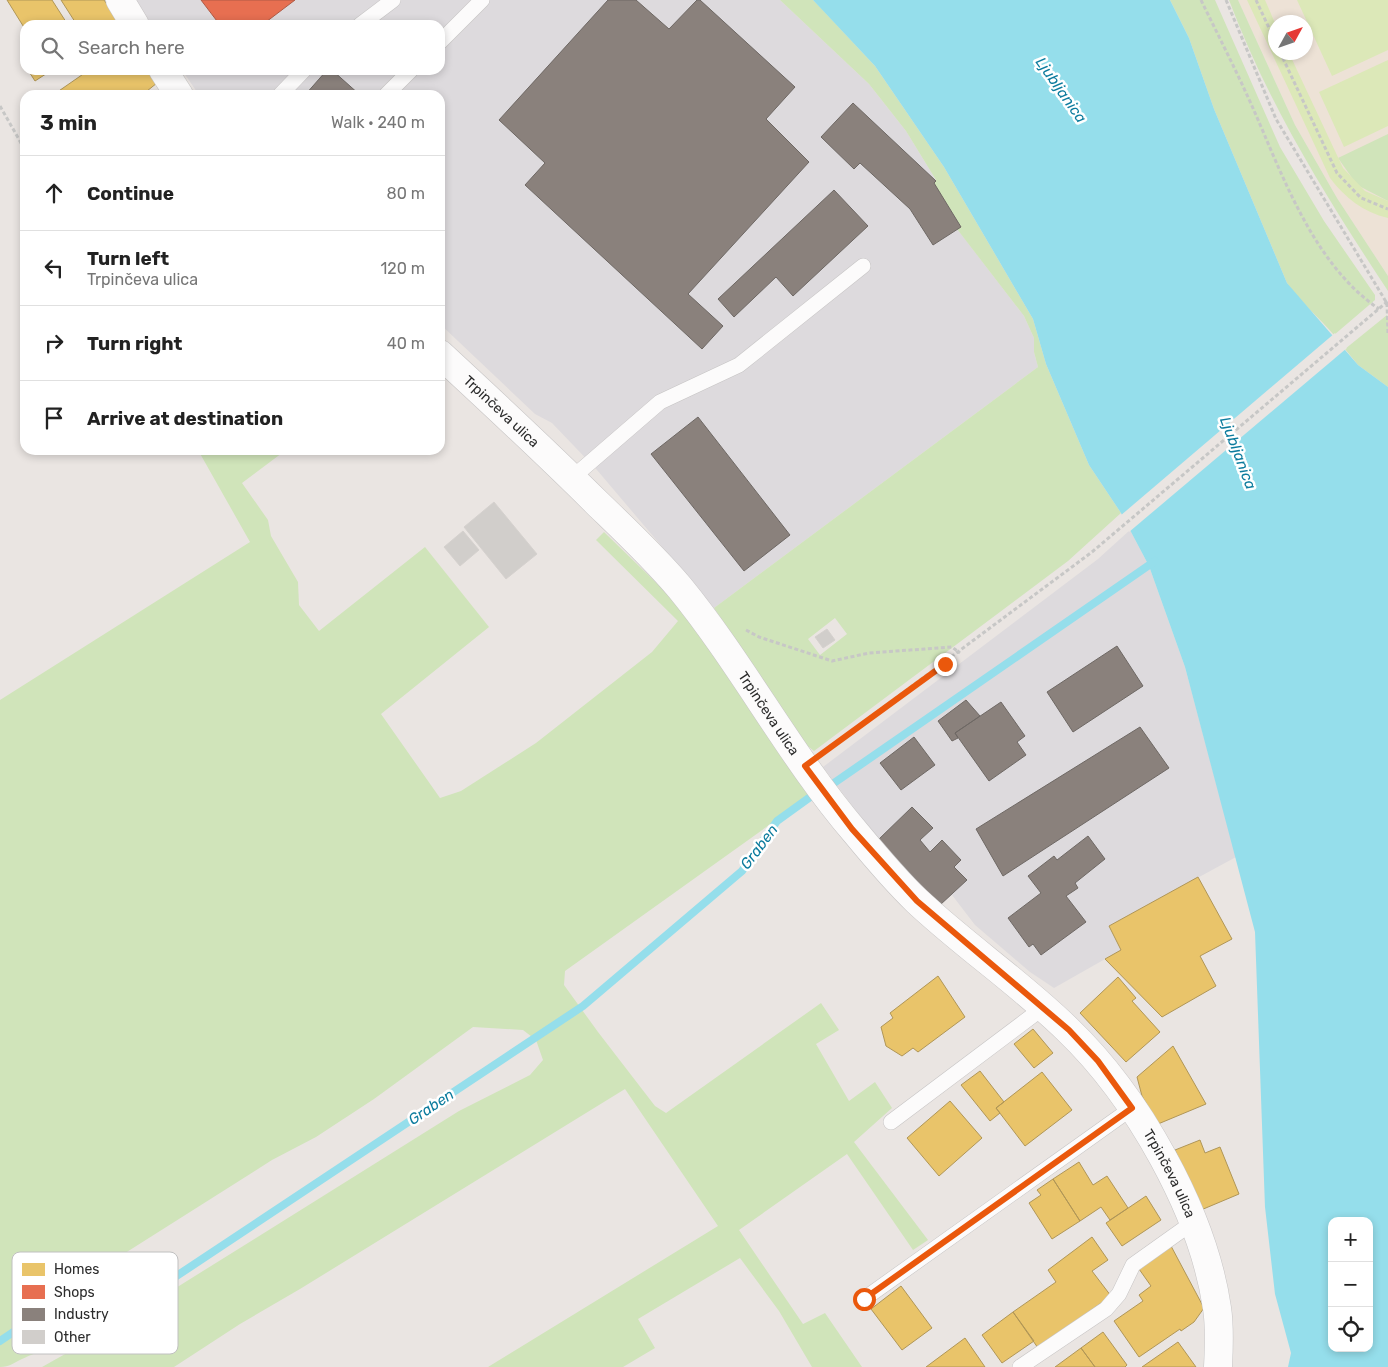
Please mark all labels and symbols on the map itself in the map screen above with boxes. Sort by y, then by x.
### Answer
north arrow [1268,15,1313,60]
water label: Ljubljanica [1032,54,1090,127]
street label: Trpinčeva ulica [460,372,543,451]
water label: Ljubljanica [1216,414,1260,492]
route end [934,653,957,676]
street label: Trpinčeva ulica [735,668,803,758]
water label: Graben [736,821,782,873]
water label: Graben [405,1085,457,1129]
street label: Trpinčeva ulica [1140,1126,1199,1220]
legend [12,1252,178,1354]
text: Homes [54,1261,99,1278]
text: Shops [54,1284,95,1301]
route start [853,1288,876,1311]
text: Industry [54,1306,109,1323]
text: Other [54,1329,91,1346]

